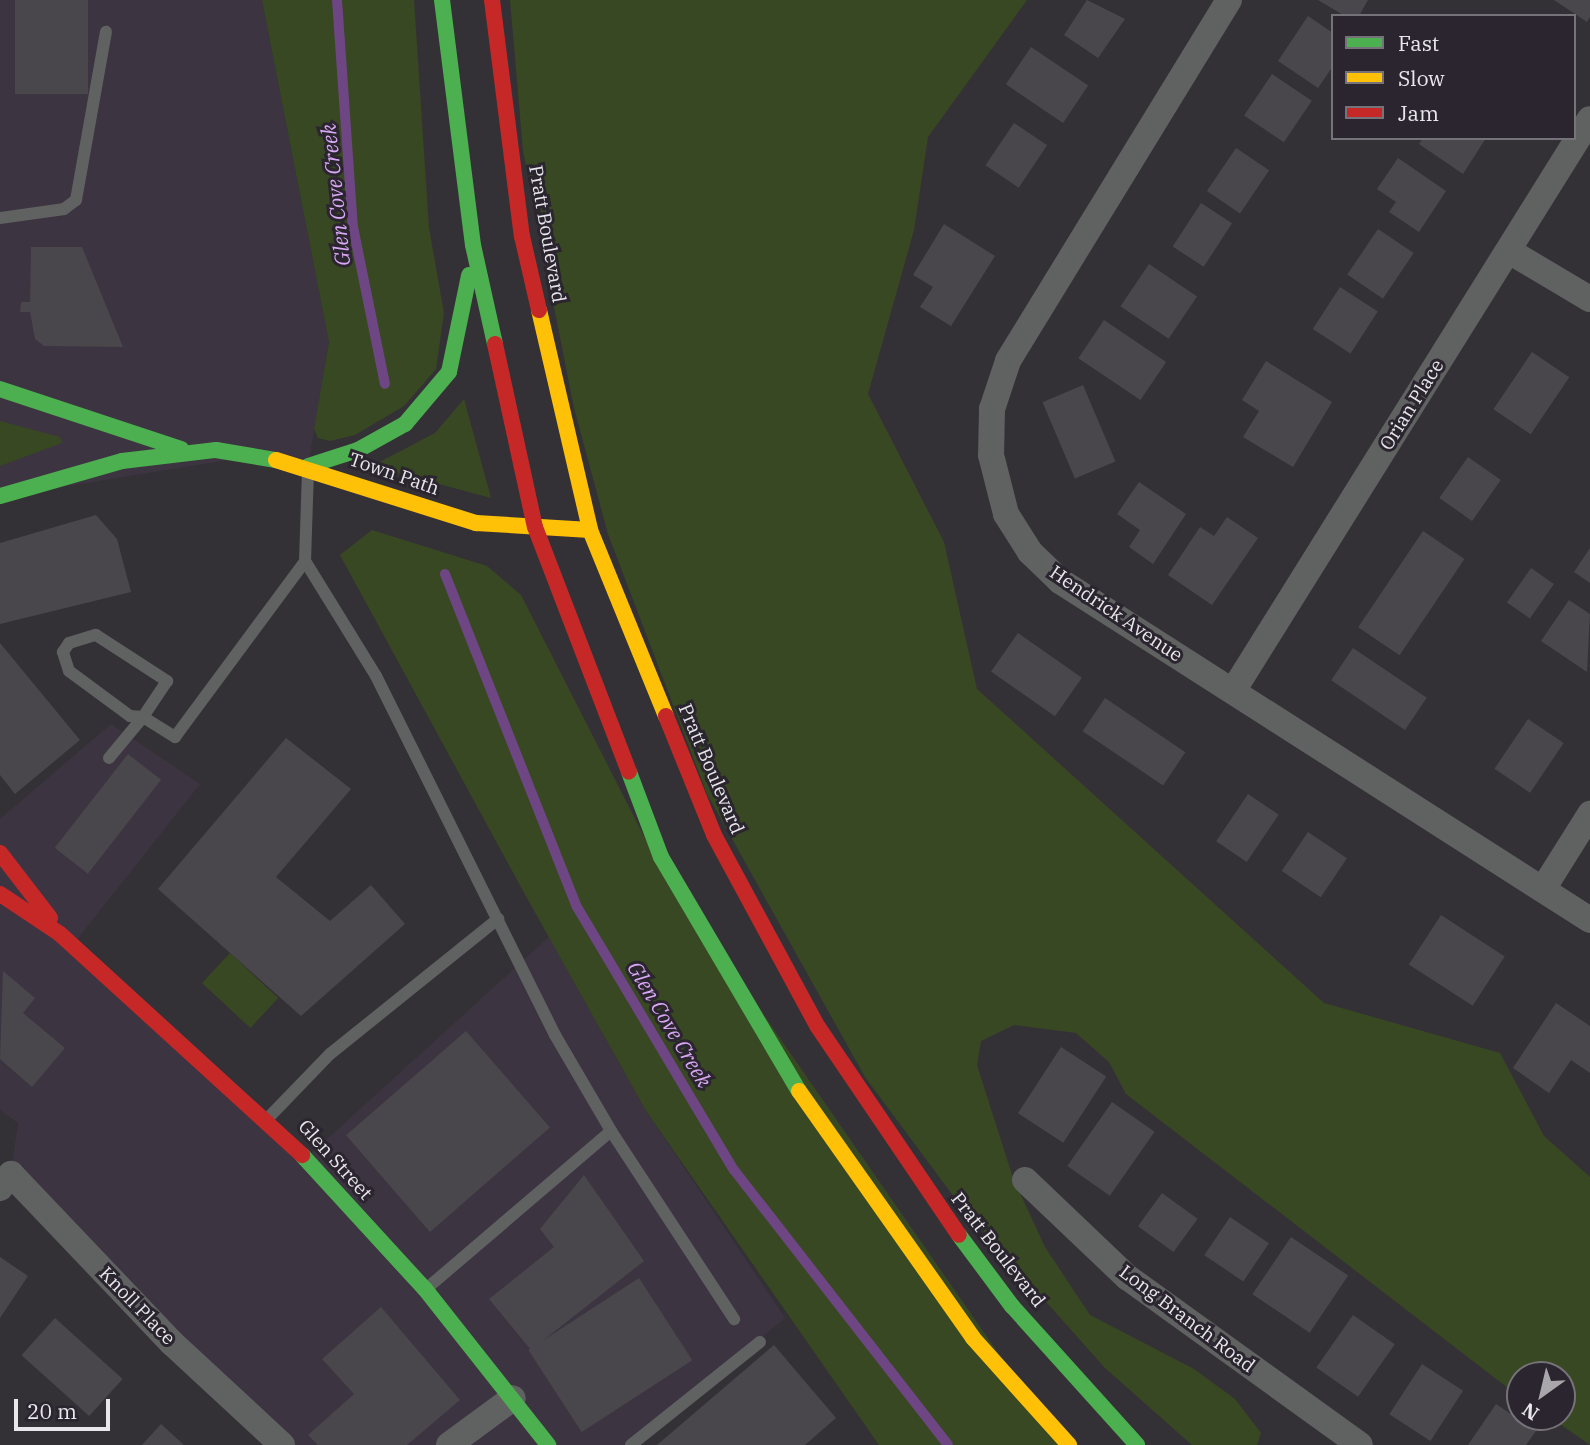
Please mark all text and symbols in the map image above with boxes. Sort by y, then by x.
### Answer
legend [1331,14,1576,140]
text: Fast [1398,29,1439,57]
text: Slow [1398,64,1445,92]
text: Jam [1398,99,1439,127]
water label: Glen Cove Creek [315,123,355,267]
street label: Pratt Boulevard [524,163,570,305]
street label: Orian Place [1375,355,1449,455]
street label: Town Path [346,448,442,500]
street label: Hendrick Avenue [1045,561,1187,667]
street label: Pratt Boulevard [673,700,749,838]
water label: Glen Cove Creek [622,956,718,1092]
street label: Glen Street [293,1115,377,1205]
street label: Pratt Boulevard [946,1188,1050,1312]
street label: Long Branch Road [1115,1261,1259,1377]
street label: Knoll Place [94,1262,180,1350]
north arrow [1506,1361,1576,1431]
scale bar [18,1386,114,1430]
text: 20 m [27,1397,77,1425]
text: N [1517,1398,1543,1426]

